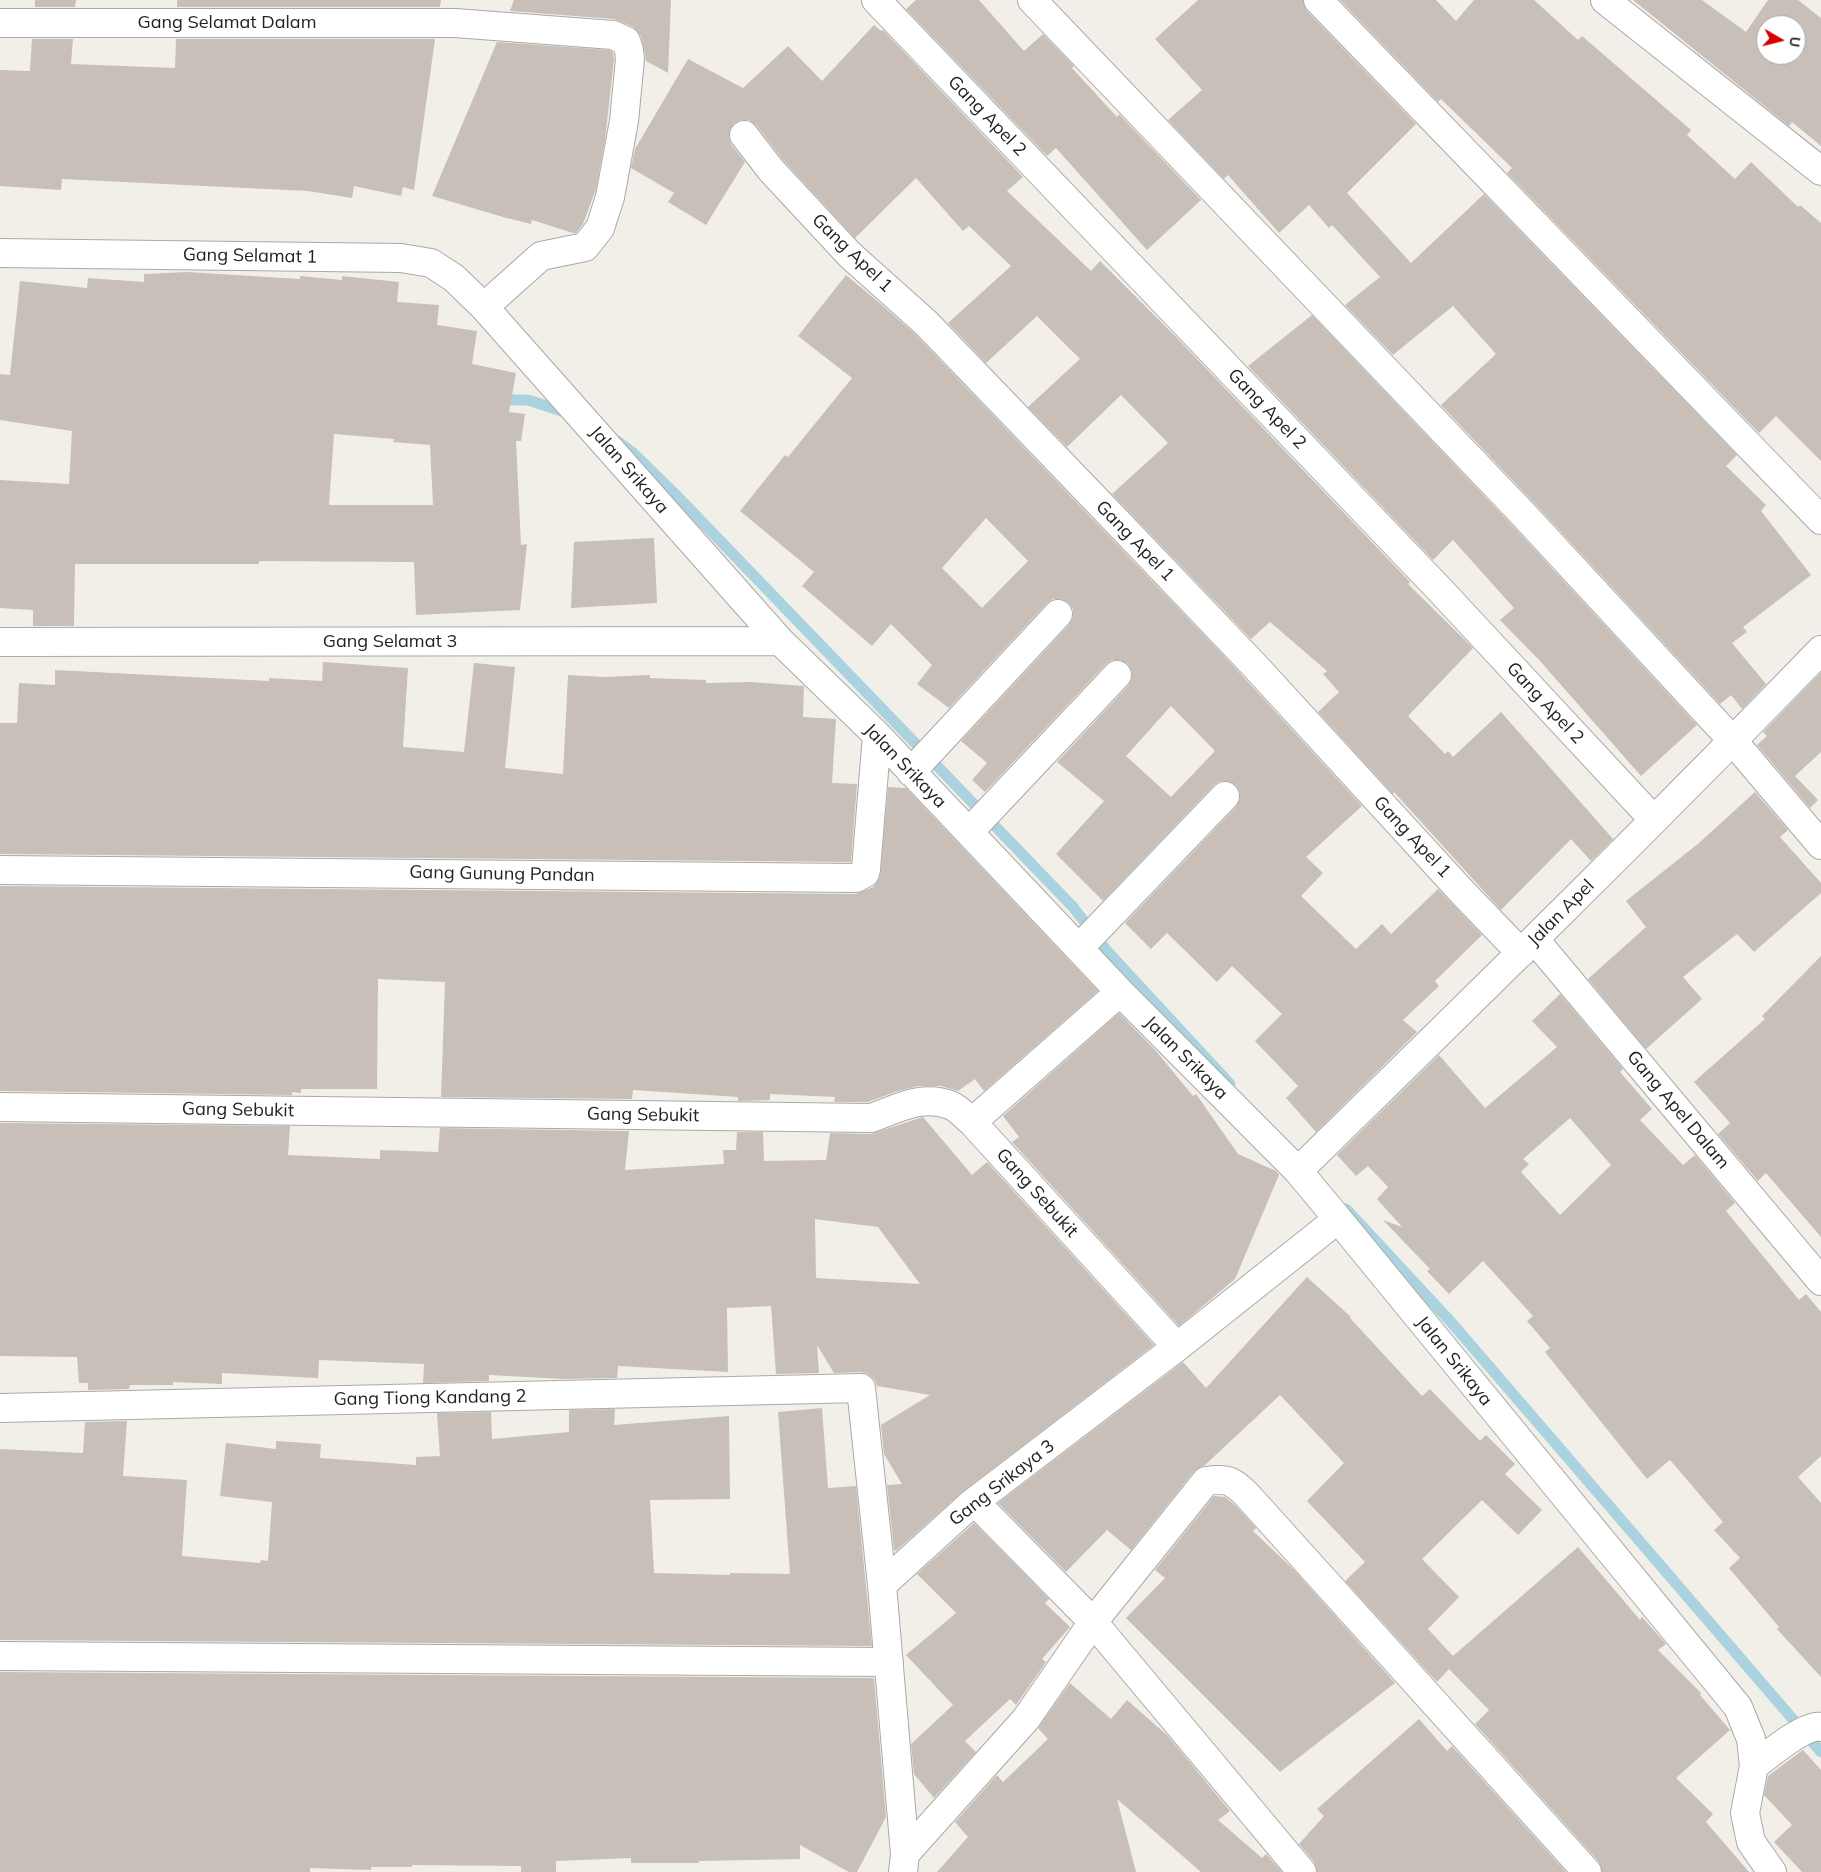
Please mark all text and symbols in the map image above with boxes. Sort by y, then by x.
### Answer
street label: Gang Selamat Dalam [138,12,316,34]
north arrow [1756,15,1806,65]
text: U [1785,36,1804,48]
street label: Gang Apel 2 [943,71,1031,161]
street label: Gang Apel 1 [807,209,897,297]
street label: Gang Selamat 1 [183,244,317,268]
street label: Gang Apel 2 [1223,364,1311,454]
street label: Jalan Srikaya [585,422,673,518]
street label: Gang Apel 1 [1091,496,1179,586]
street label: Gang Selamat 3 [323,631,457,653]
street label: Gang Apel 2 [1502,658,1588,748]
street label: Jalan Srikaya [859,719,951,813]
street label: Gang Apel 1 [1369,792,1455,882]
street label: Gang Gunung Pandan [409,862,595,886]
street label: Jalan Apel [1523,875,1599,951]
street label: Jalan Srikaya [1140,1012,1232,1104]
street label: Gang Apel Dalam [1622,1046,1734,1174]
street label: Gang Sebukit [182,1098,294,1122]
street label: Gang Sebukit [587,1103,699,1127]
street label: Gang Sebukit [991,1144,1083,1242]
street label: Jalan Srikaya [1411,1312,1497,1410]
street label: Gang Tiong Kandang 2 [333,1386,527,1410]
street label: Gang Srikaya 3 [945,1435,1059,1531]

